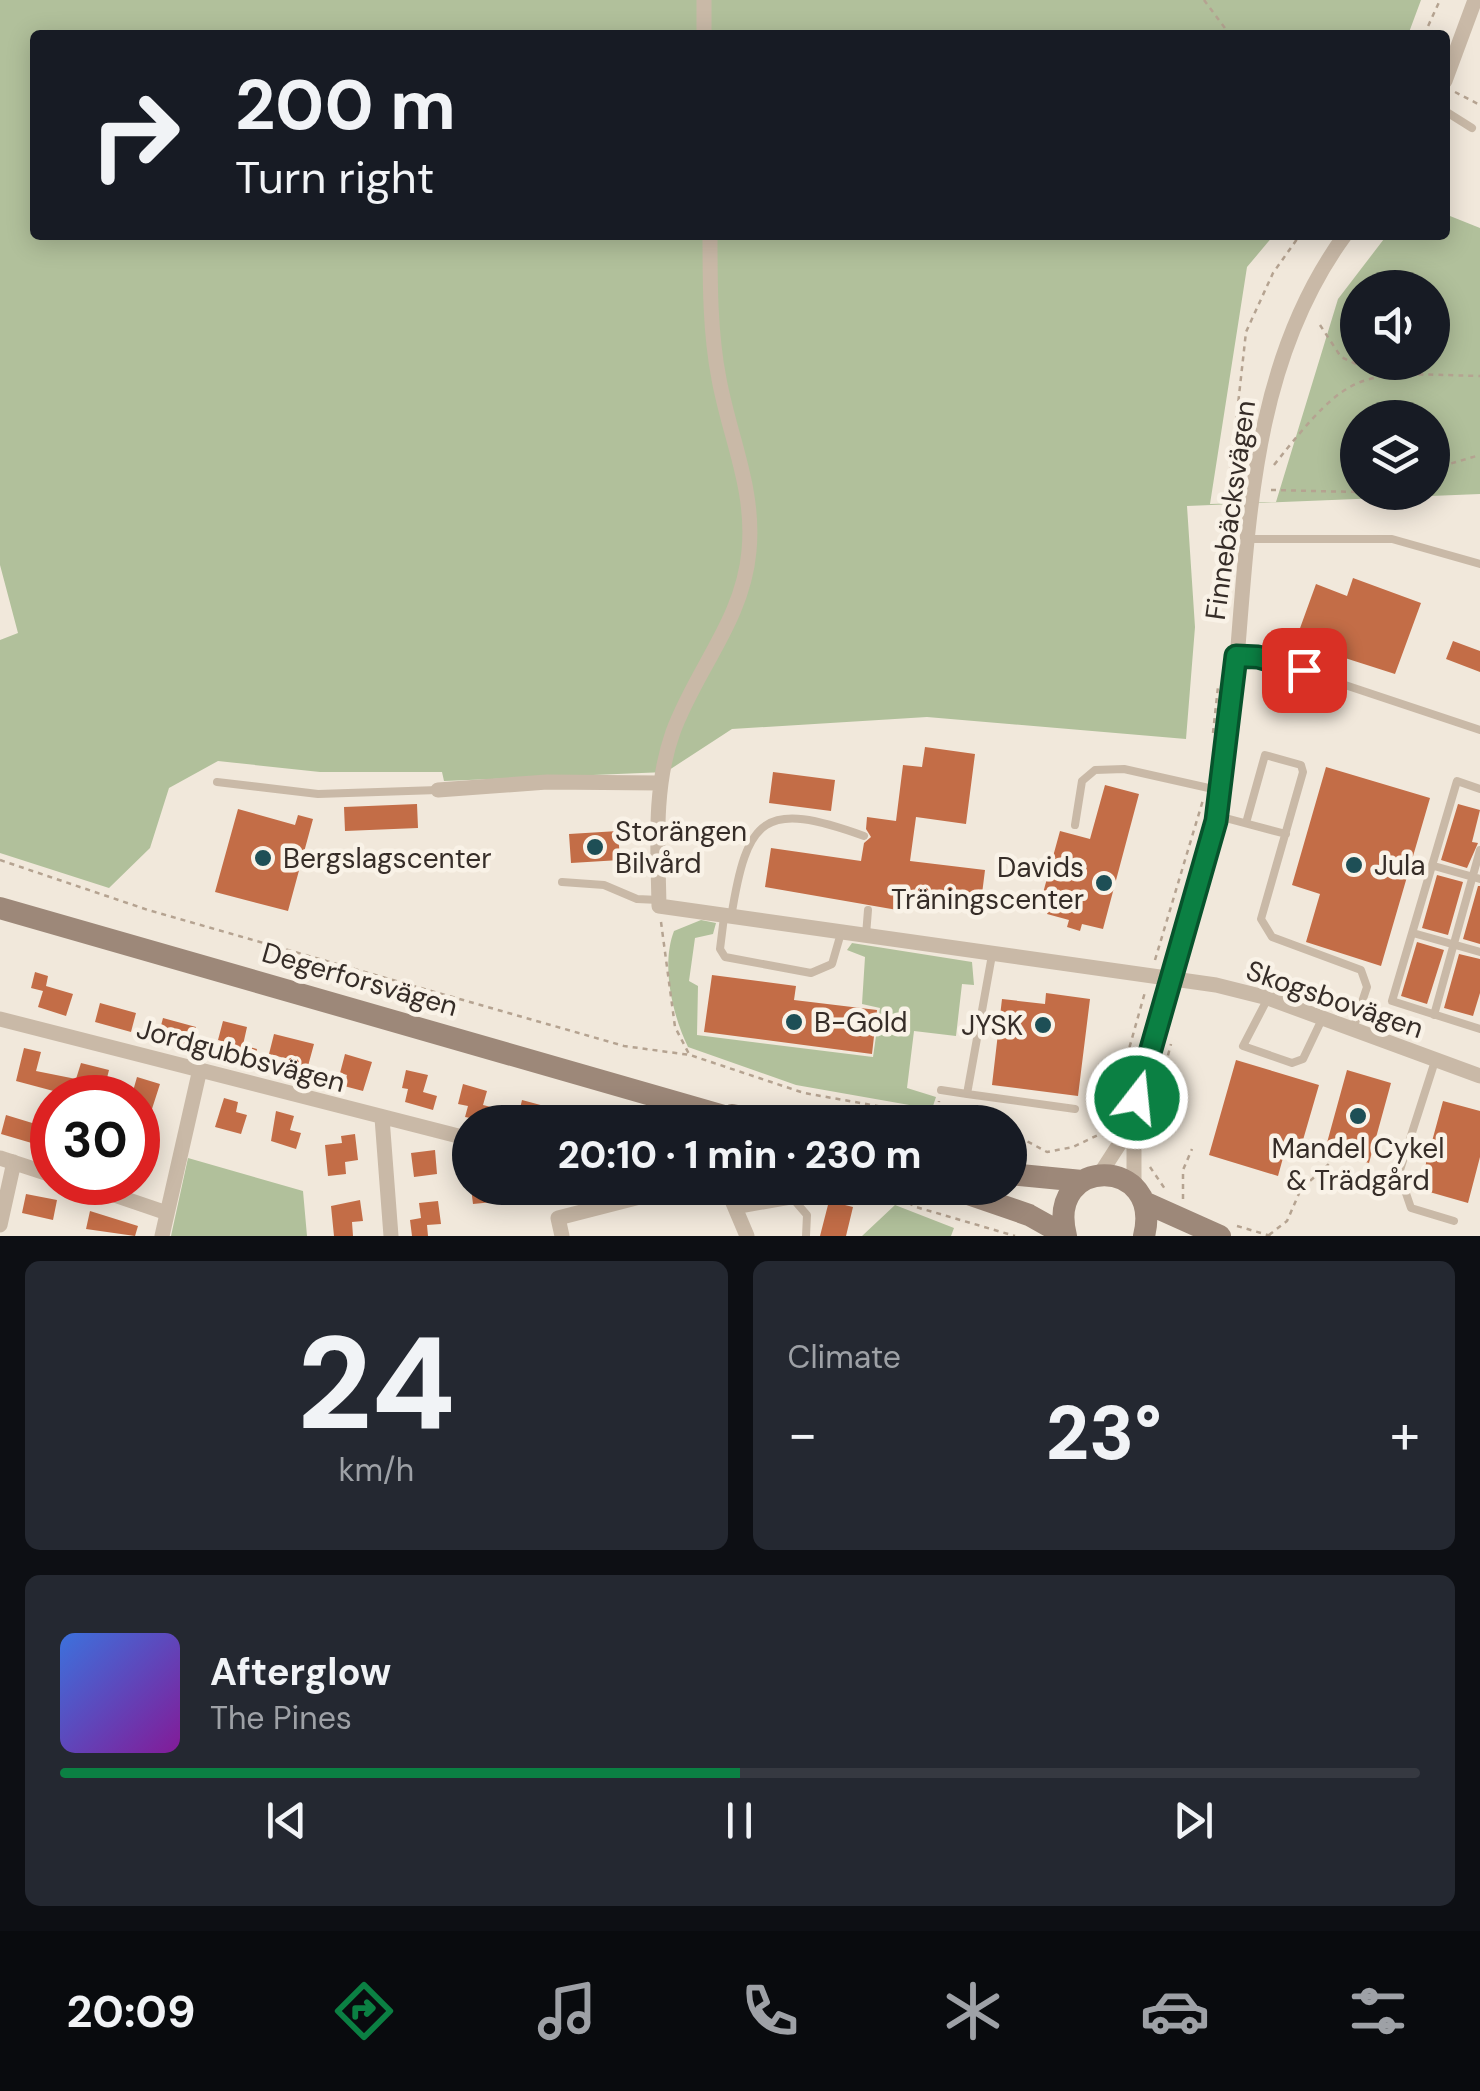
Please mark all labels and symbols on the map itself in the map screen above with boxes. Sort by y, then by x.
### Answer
street label: Finnebäcksvägen [1197,398,1264,622]
pin [1262,628,1347,713]
place label: Storängen Bilvård [615,813,747,882]
marker: Storängen Bilvård [584,836,606,858]
place label: Bergslagscenter [283,840,492,877]
marker: Bergslagscenter [252,847,274,869]
place label: Jula [1374,847,1426,884]
place label: Davids Träningscenter [891,849,1084,918]
marker: Jula [1343,854,1365,876]
marker: Davids Träningscenter [1093,872,1115,894]
street label: Degerforsvägen [258,934,462,1025]
street label: Skogsbovägen [1241,952,1428,1047]
place label: B-Gold [814,1004,908,1041]
place label: JYSK [961,1007,1023,1044]
street label: Jordgubbsvägen [133,1010,349,1101]
marker: B-Gold [783,1011,805,1033]
marker: JYSK [1032,1014,1054,1036]
position arrow [1085,1046,1189,1150]
speed limit sign: 30 [30,1075,160,1205]
marker: Mandel Cykel & Trädgård [1347,1105,1369,1127]
place label: Mandel Cykel & Trädgård [1272,1130,1444,1199]

